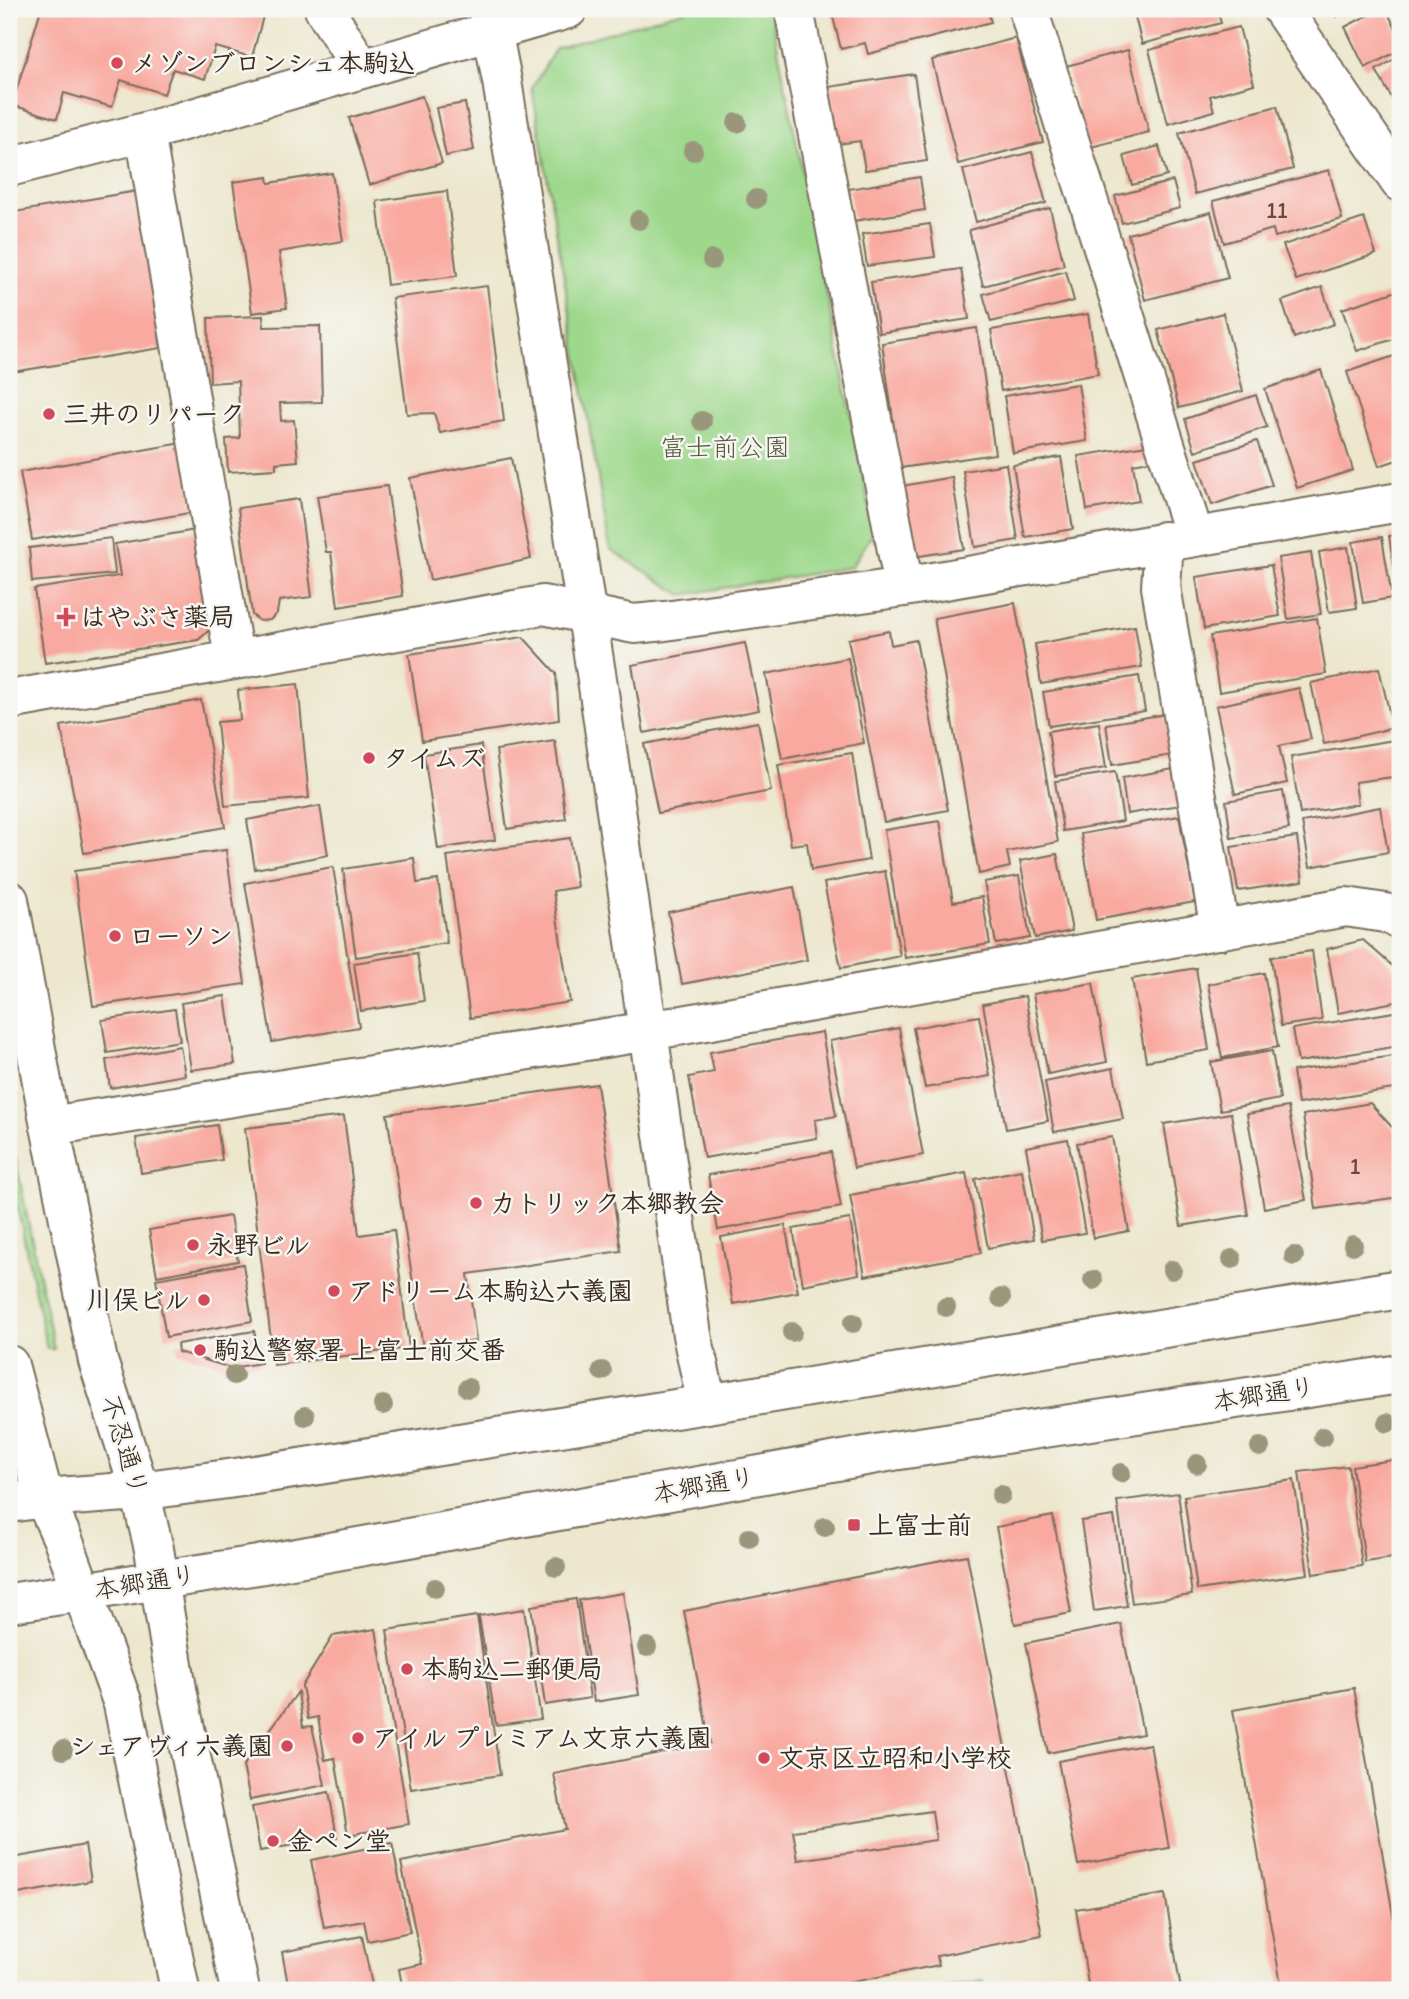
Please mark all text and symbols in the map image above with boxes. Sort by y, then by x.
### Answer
place label: メゾンブロンシュ本駒込 [131,47,415,79]
marker: メゾンブロンシュ本駒込 [109,55,125,71]
house number: 11 [1266,196,1288,224]
place label: 三井のリパーク [63,398,245,430]
marker: 三井のリパーク [41,406,57,422]
park label: 富士前公園 [660,431,790,463]
place label: はやぶさ薬局 [80,601,235,633]
marker: はやぶさ薬局 [58,609,74,625]
place label: タイムズ [383,742,485,774]
marker: タイムズ [361,750,377,766]
place label: ローソン [129,920,233,952]
marker: ローソン [107,928,123,944]
house number: 1 [1350,1152,1361,1180]
place label: カトリック本郷教会 [490,1187,724,1219]
marker: カトリック本郷教会 [468,1195,484,1211]
place label: 永野ビル [207,1229,310,1261]
marker: 永野ビル [185,1237,201,1253]
place label: アドリーム本駒込六義園 [348,1275,633,1307]
marker: アドリーム本駒込六義園 [326,1283,342,1299]
place label: 川俣ビル [87,1284,190,1316]
marker: 川俣ビル [196,1292,212,1308]
place label: 駒込警察署 上富士前交番 [214,1334,506,1366]
marker: 駒込警察署 上富士前交番 [192,1342,208,1358]
street label: 本郷通り [1210,1370,1318,1418]
street label: 不忍通り [94,1391,156,1499]
street label: 本郷通り [650,1460,758,1510]
place label: 上富士前 [868,1509,972,1541]
marker: 上富士前 [846,1517,862,1533]
street label: 本郷通り [91,1558,199,1606]
place label: 本駒込二郵便局 [421,1653,603,1685]
marker: 本駒込二郵便局 [399,1661,415,1677]
place label: アイル プレミアム文京六義園 [372,1722,712,1754]
place label: シェアヴィ六義園 [69,1730,273,1762]
marker: アイル プレミアム文京六義園 [350,1730,366,1746]
marker: シェアヴィ六義園 [279,1738,295,1754]
place label: 文京区立昭和小学校 [778,1742,1012,1774]
marker: 文京区立昭和小学校 [756,1750,772,1766]
place label: 金ペン堂 [287,1825,391,1857]
marker: 金ペン堂 [265,1833,281,1849]

